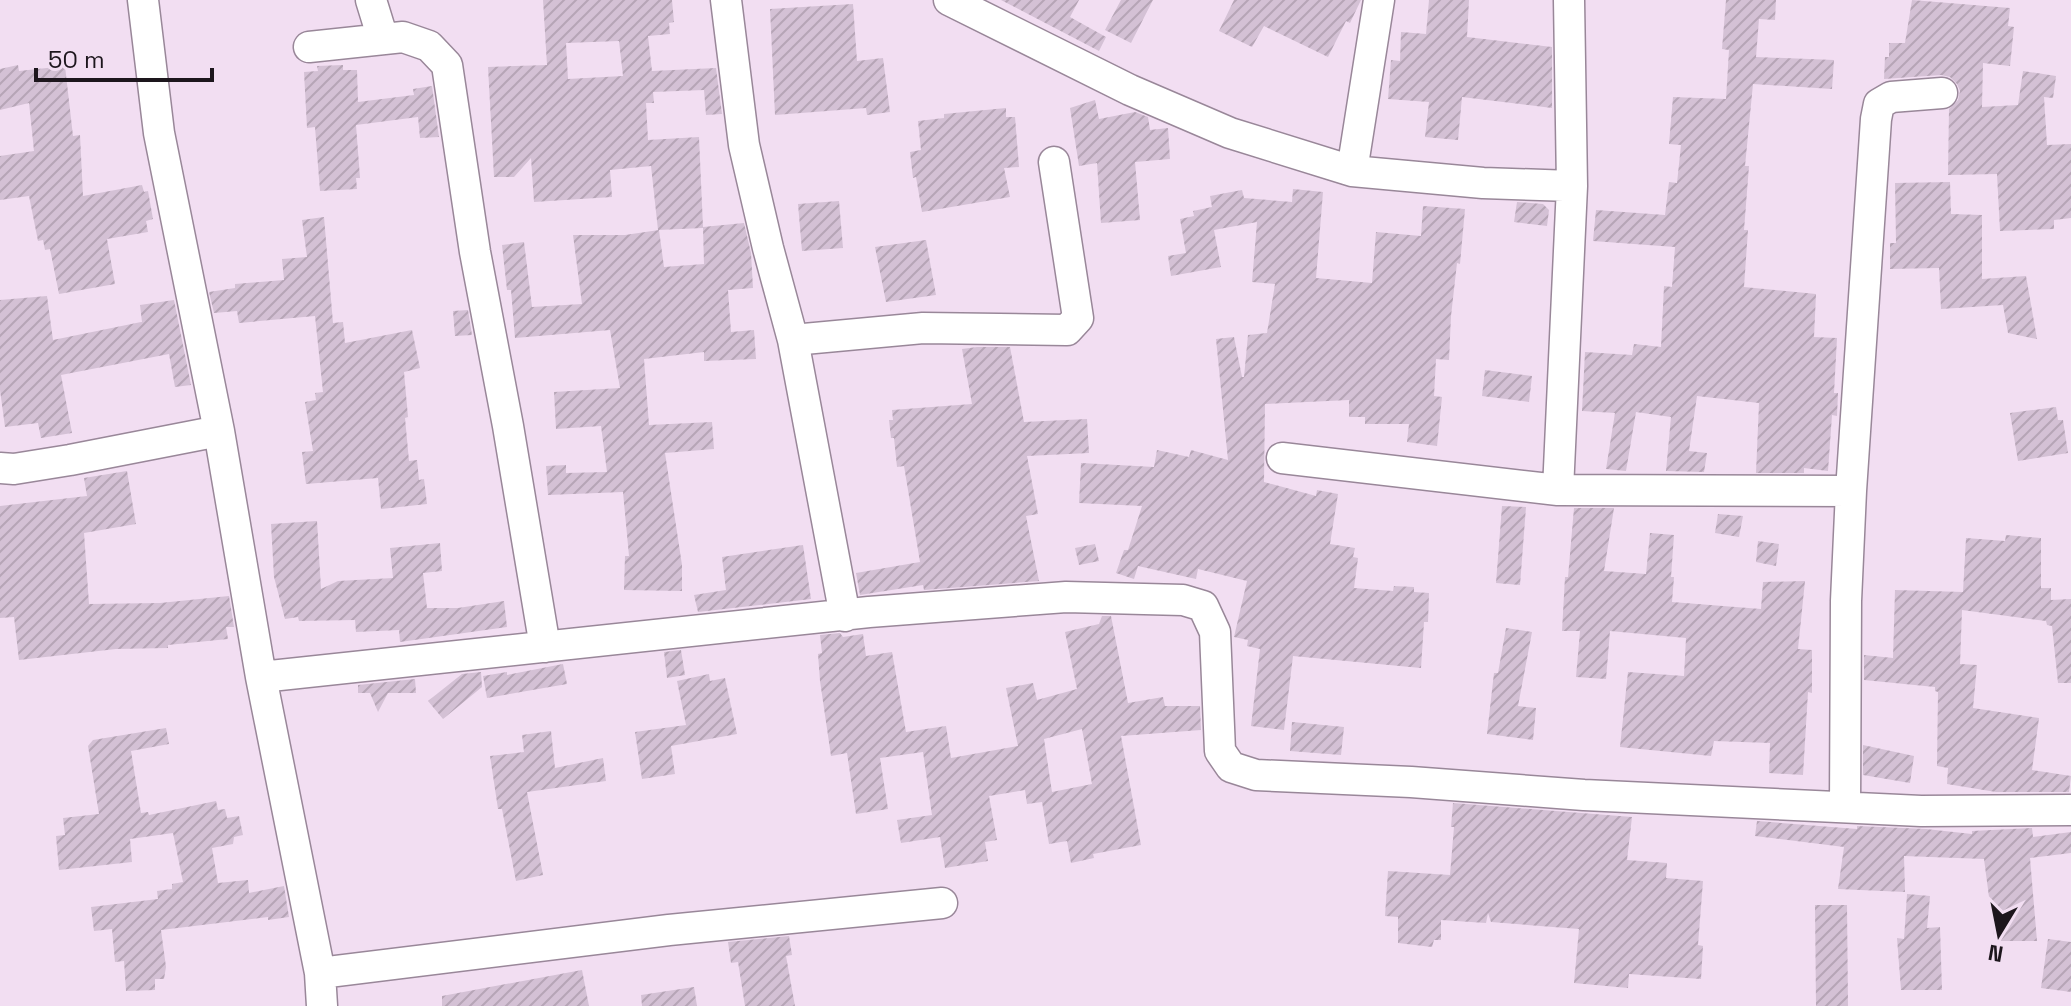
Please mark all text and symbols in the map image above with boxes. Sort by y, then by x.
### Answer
scale bar [36,32,212,82]
text: 50 m [48,44,105,75]
north arrow [1959,894,2039,974]
text: N [1986,939,2005,969]

